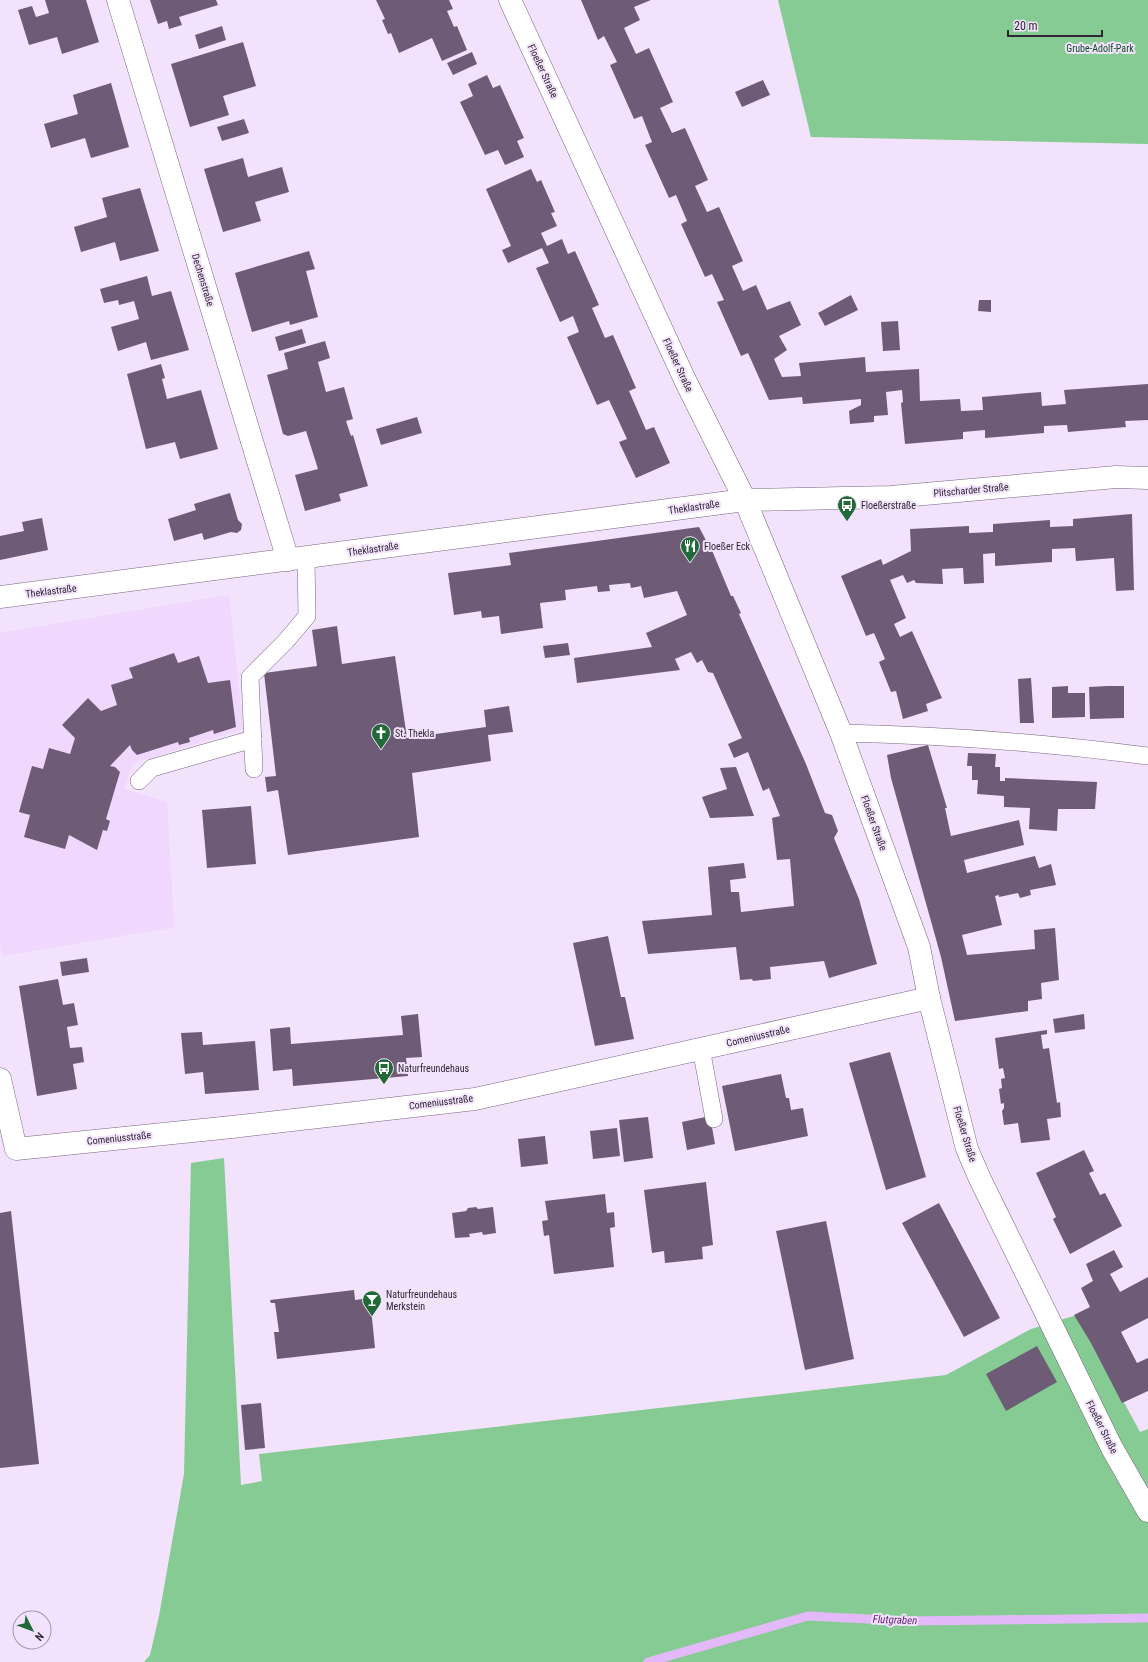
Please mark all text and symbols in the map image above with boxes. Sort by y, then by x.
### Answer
scale bar [1008,12,1102,38]
text: 20 m [1014,19,1038,33]
street label: Floeßer Straße [526,42,560,100]
park label: Grube-Adolf-Park [1066,43,1134,54]
street label: Dechenstraße [190,252,216,308]
street label: Floeßer Straße [661,336,695,394]
street label: Plitscharder Straße [933,481,1009,499]
bus stop icon: Floeßerstraße [836,494,858,522]
street label: Theklastraße [668,498,721,516]
place label: Floeßerstraße [861,500,916,511]
restaurant icon: Floeßer Eck [679,535,701,563]
street label: Theklastraße [347,540,400,558]
place label: Floeßer Eck [704,541,751,552]
street label: Theklastraße [25,582,77,600]
church icon: St. Thekla [370,722,392,750]
place label: St. Thekla [395,728,434,739]
street label: Floeßer Straße [859,794,889,852]
street label: Comeniusstraße [725,1023,791,1049]
bus stop icon: Naturfreundehaus [373,1057,395,1085]
place label: Naturfreundehaus [398,1063,469,1074]
street label: Comeniusstraße [408,1093,474,1111]
street label: Floeßer Straße [951,1105,979,1164]
street label: Comeniusstraße [86,1129,152,1147]
bar icon: Naturfreundehaus Merkstein [361,1289,383,1317]
place label: Naturfreundehaus Merkstein [386,1289,457,1312]
street label: Floeßer Straße [1084,1399,1120,1455]
north arrow [12,1610,52,1650]
water label: Flutgraben [872,1613,918,1627]
text: N [32,1629,46,1643]

